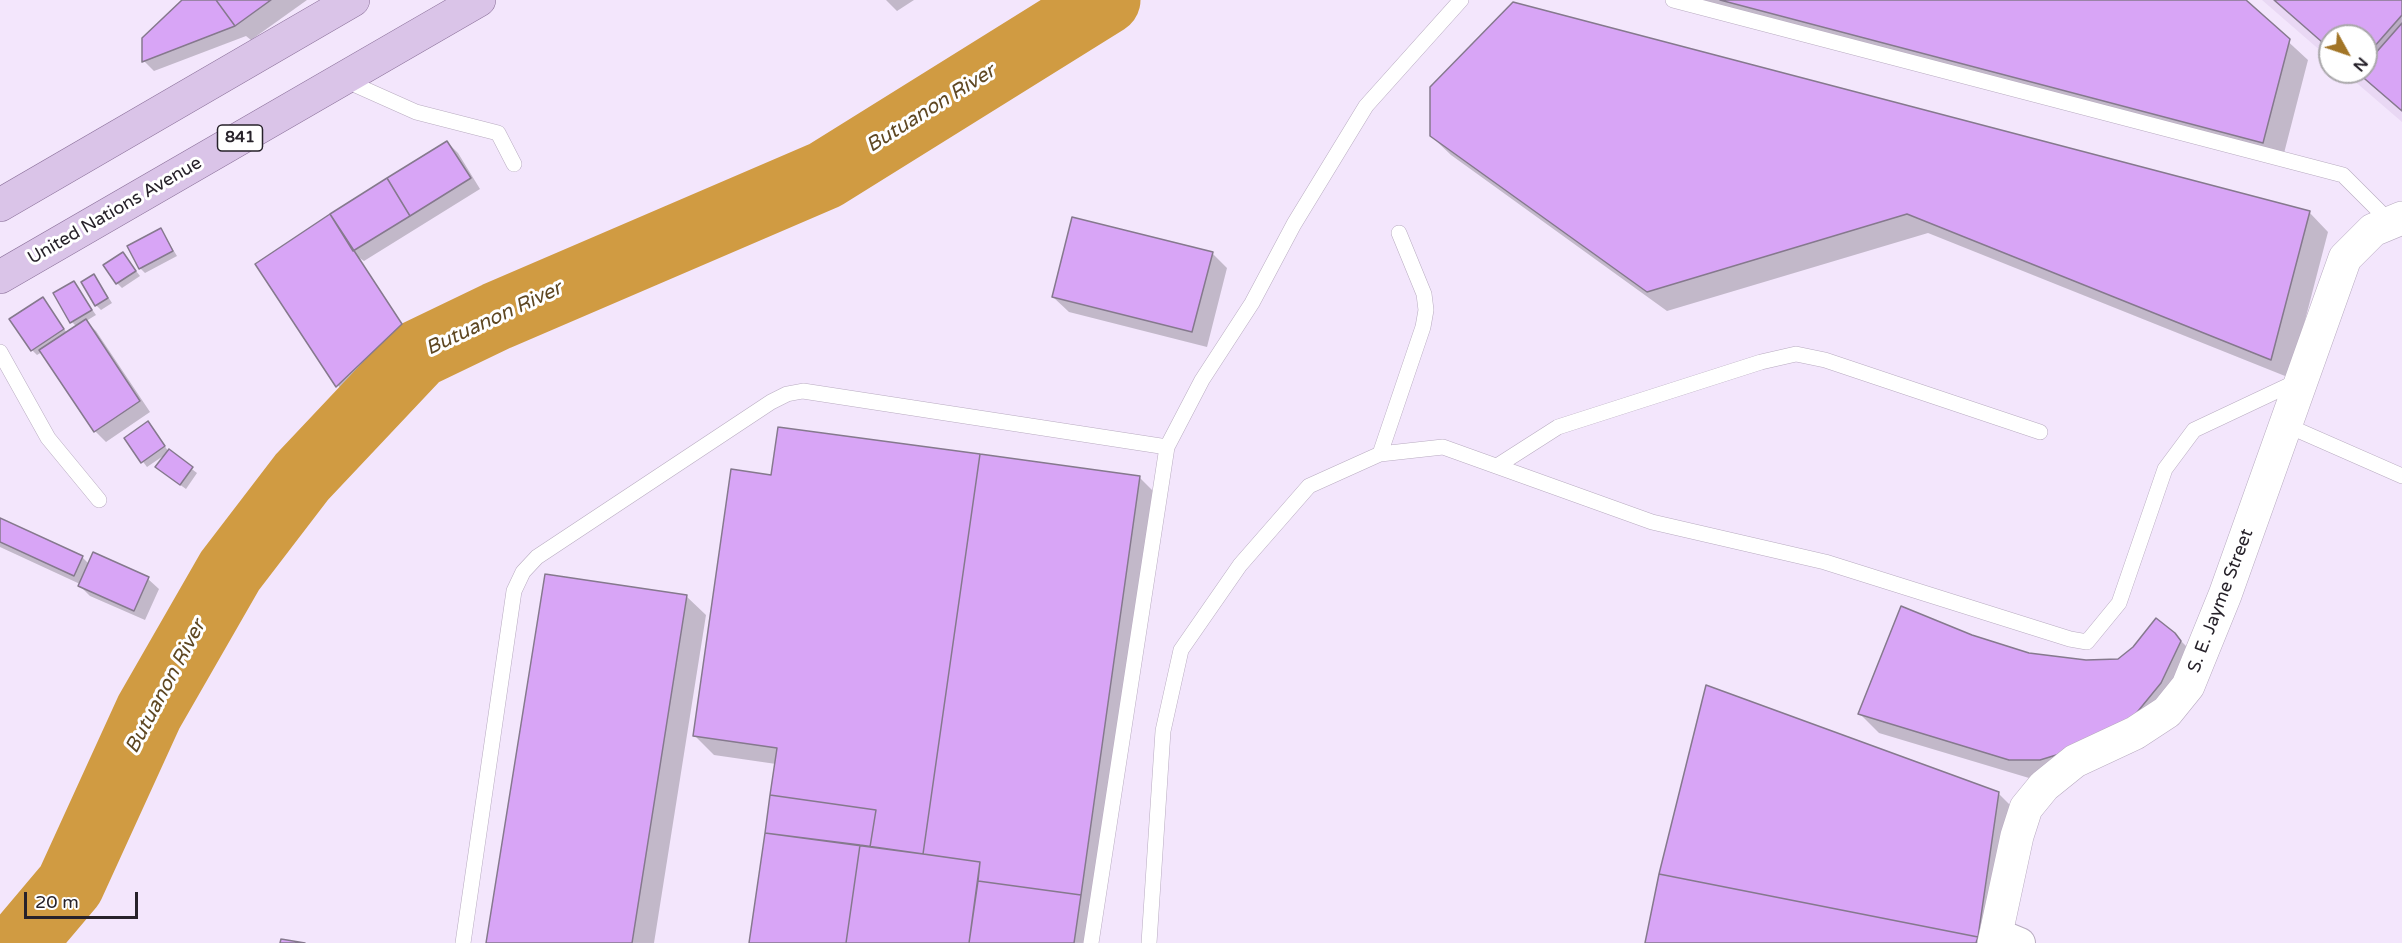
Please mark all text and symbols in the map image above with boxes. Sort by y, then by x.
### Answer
north arrow [2318,24,2378,84]
text: N [2348,53,2372,76]
water label: Butuanon River [862,60,1000,158]
road number: 841 [218,125,262,151]
street label: United Nations Avenue [24,152,206,270]
water label: Butuanon River [422,277,566,361]
street label: S. E. Jayme Street [2184,526,2258,676]
water label: Butuanon River [121,616,211,758]
scale bar [27,880,141,918]
text: 20 m [35,891,79,913]

